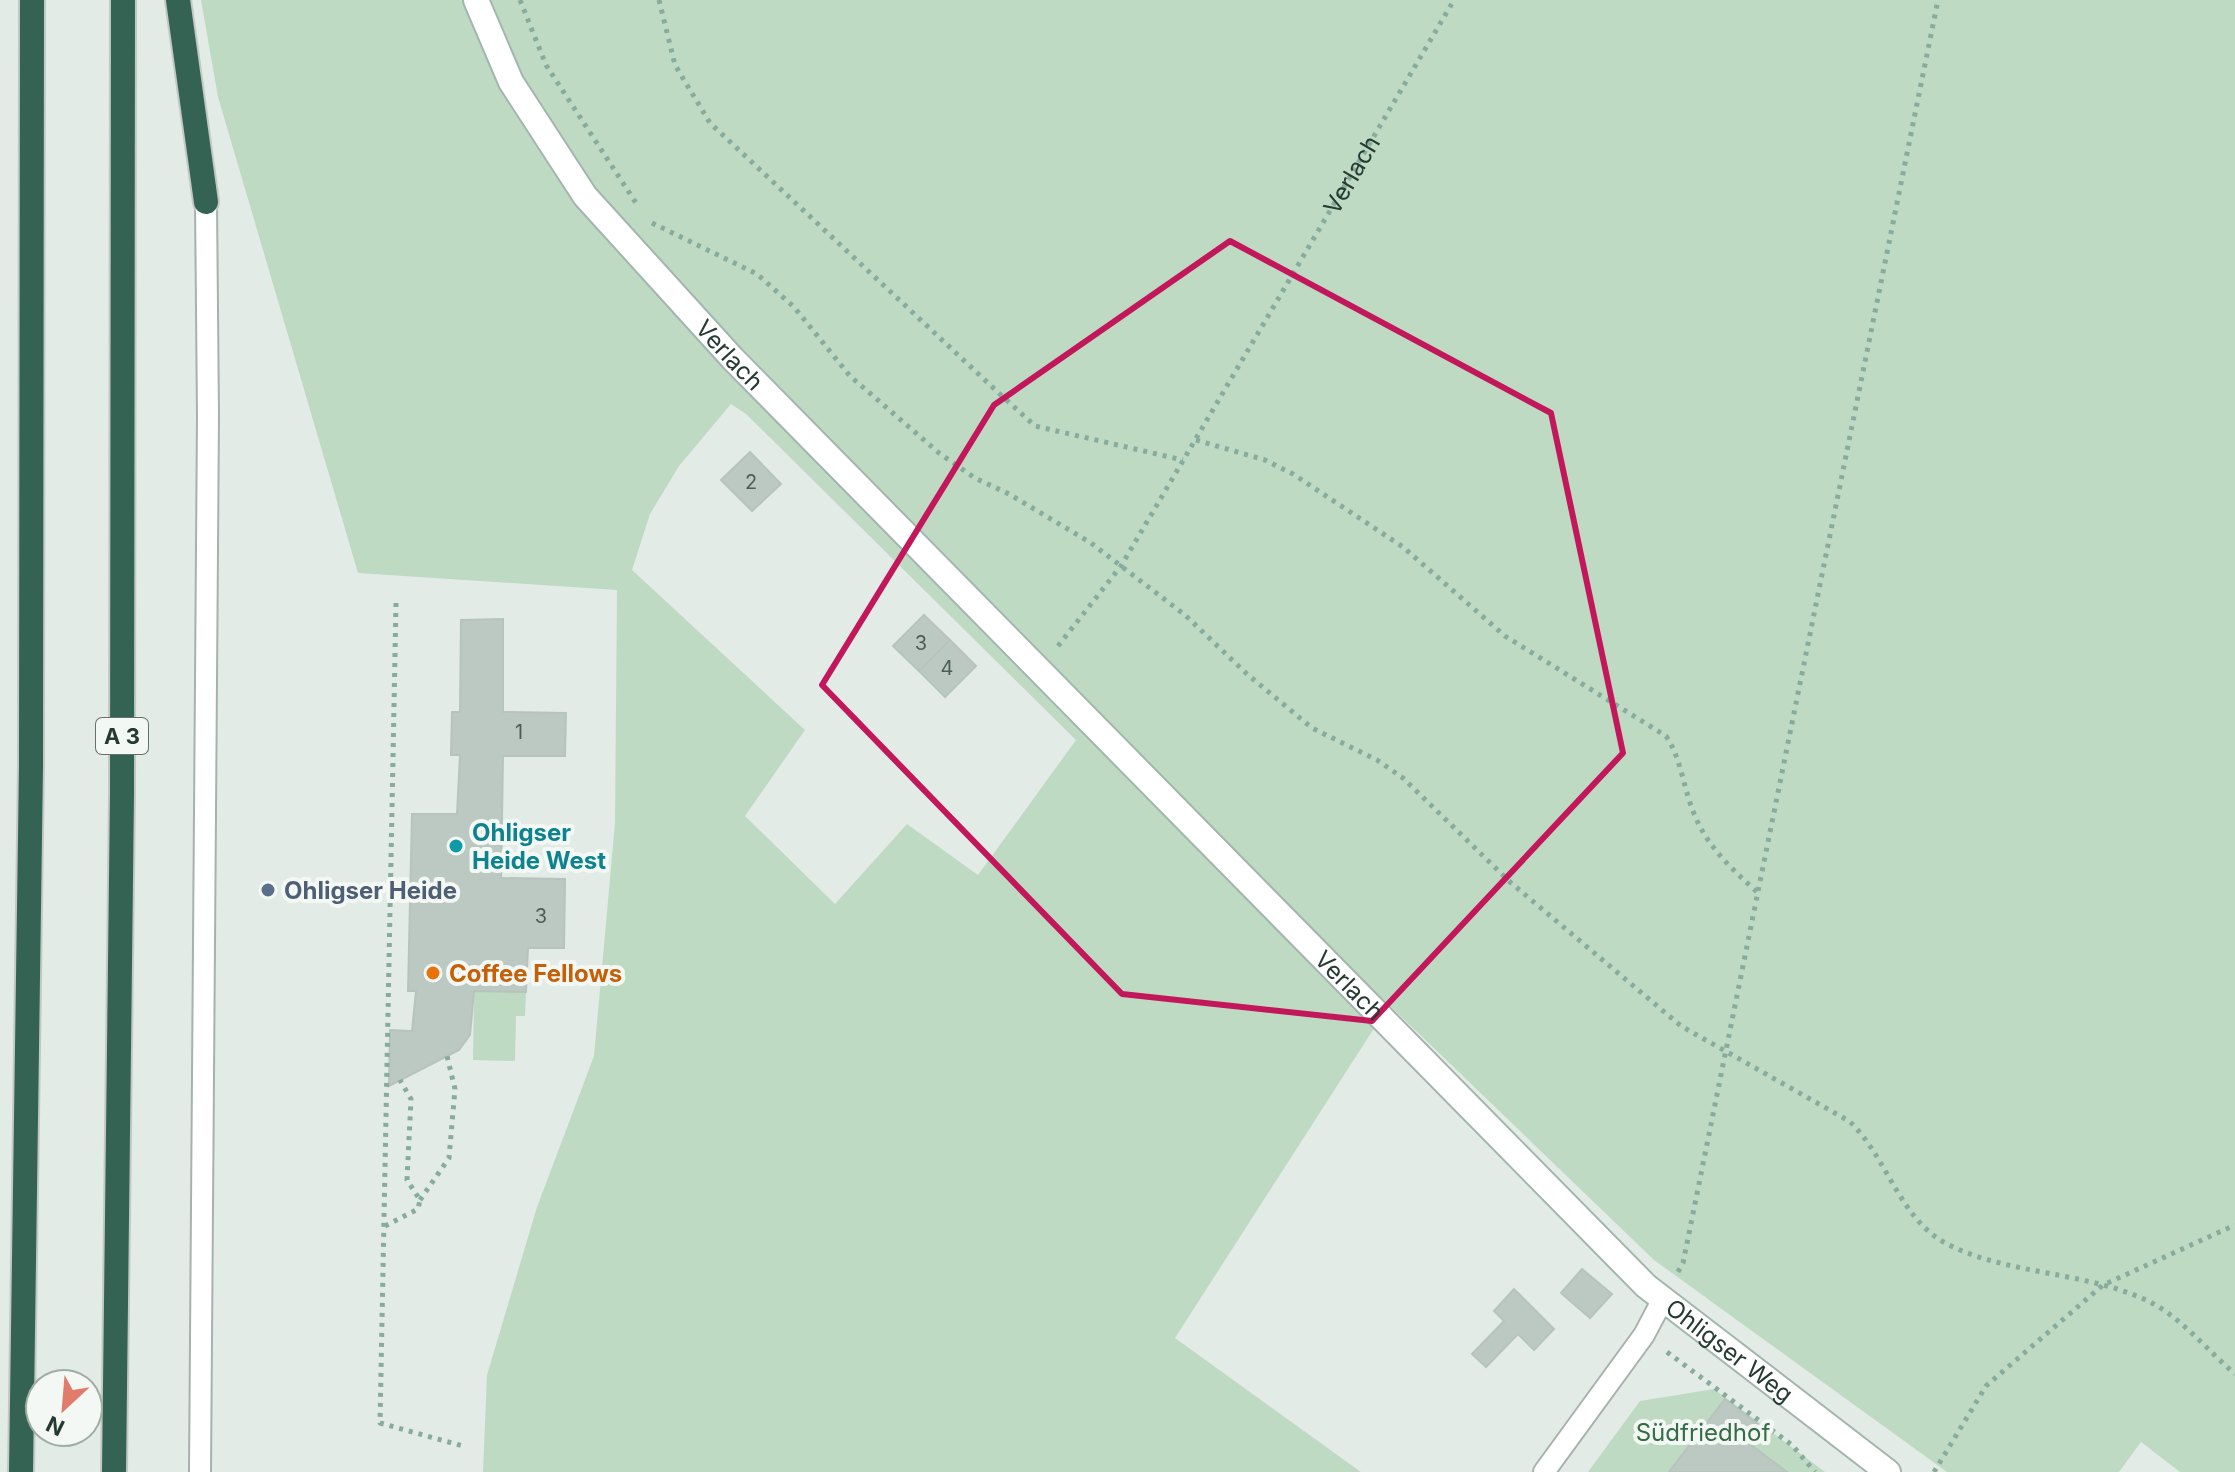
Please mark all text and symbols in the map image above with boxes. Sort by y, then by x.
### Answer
street label: Verlach [1317,130,1386,219]
street label: Verlach [690,314,770,396]
house number: 2 [745,470,757,494]
house number: 3 [915,631,927,655]
house number: 4 [941,656,953,680]
road number: A 3 [96,718,148,754]
house number: 1 [515,720,523,744]
place label: Ohligser Heide West [472,818,606,875]
marker: Ohligser Heide West [447,837,465,855]
place label: Ohligser Heide [284,876,457,905]
marker: Ohligser Heide [259,881,277,899]
house number: 3 [535,904,547,928]
street label: Verlach [1309,944,1390,1026]
place label: Coffee Fellows [449,959,622,988]
marker: Coffee Fellows [424,964,442,982]
street label: Ohligser Weg [1660,1292,1799,1408]
north arrow [24,1368,104,1448]
text: N [42,1411,68,1441]
park label: Südfriedhof [1636,1418,1770,1447]

